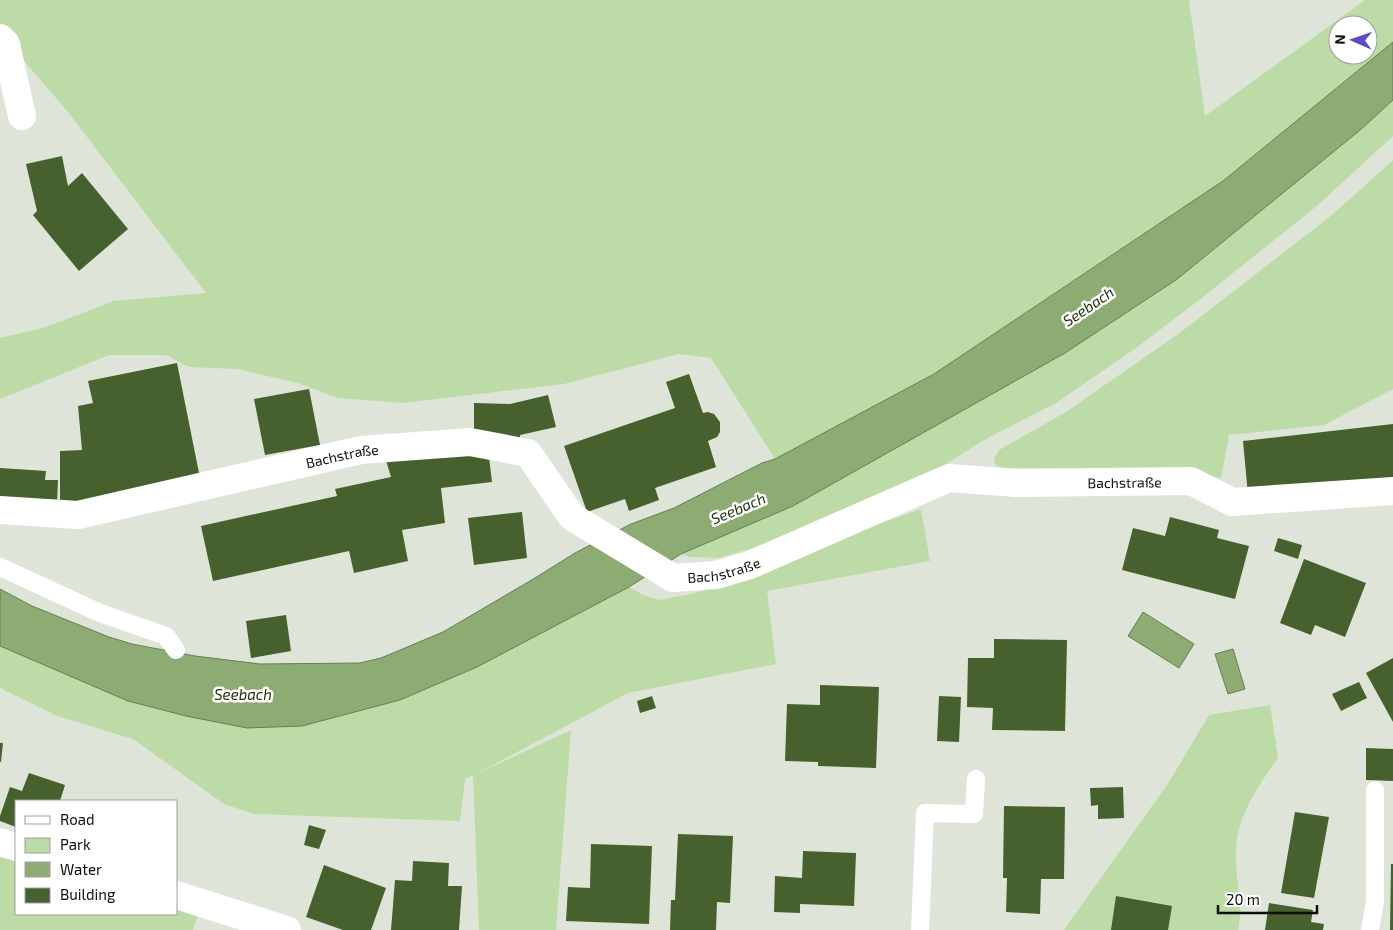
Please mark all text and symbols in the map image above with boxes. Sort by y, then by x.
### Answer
north arrow [1328,15,1378,65]
text: N [1331,34,1348,45]
water label: Seebach [1059,282,1117,330]
street label: Bachstraße [304,440,379,471]
street label: Bachstraße [1087,473,1162,491]
water label: Seebach [708,488,768,528]
street label: Bachstraße [687,553,763,585]
water label: Seebach [214,685,272,703]
legend [15,800,178,915]
text: Road [60,810,95,828]
text: Park [60,835,91,853]
text: Water [60,860,102,878]
scale bar [1218,882,1317,914]
text: Building [60,885,116,903]
text: 20 m [1226,890,1260,908]

